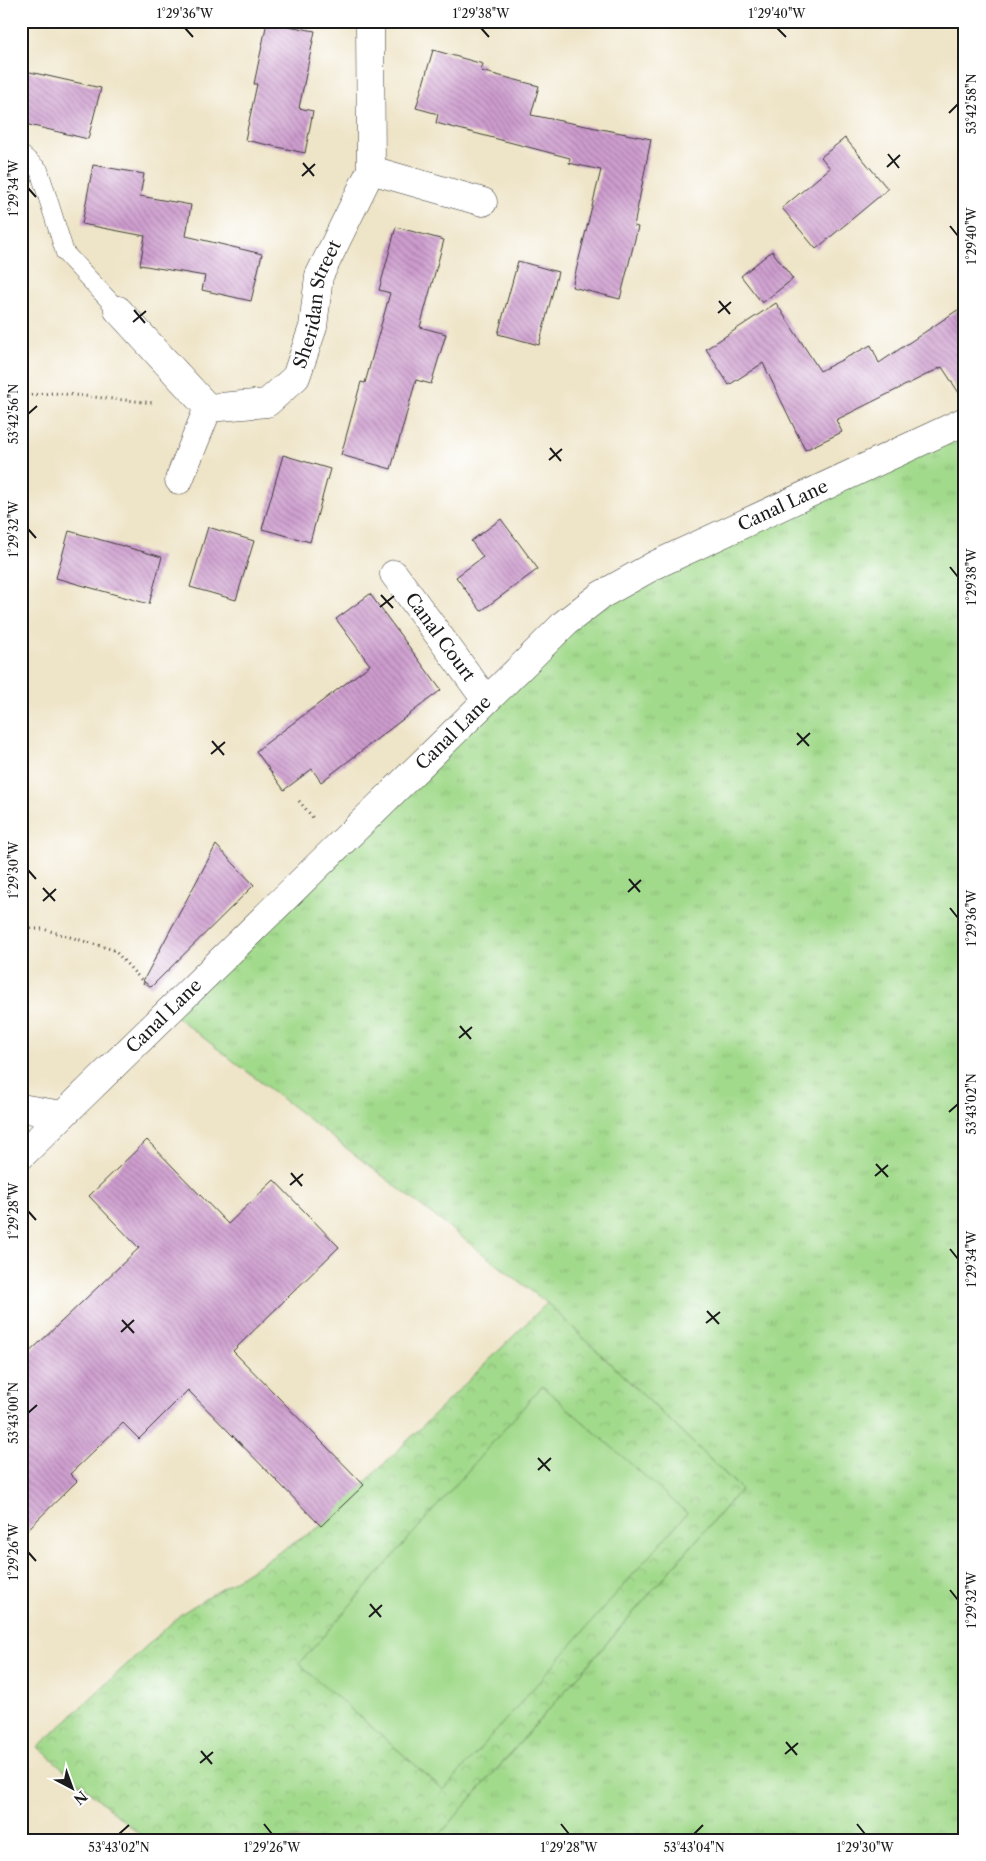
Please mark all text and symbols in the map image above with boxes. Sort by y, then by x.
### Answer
text: 1°29'36"W [157,6,214,21]
text: 1°29'38"W [453,6,510,21]
text: 1°29'40"W [749,6,806,21]
text: 53°42'58"N [964,74,979,134]
text: 1°29'34"W [6,159,21,216]
text: 1°29'40"W [964,207,979,264]
street label: Sheridan Street [289,236,346,371]
text: 53°42'56"N [6,384,21,444]
street label: Canal Lane [734,475,832,536]
text: 1°29'32"W [6,500,21,557]
text: 1°29'38"W [964,548,979,605]
street label: Canal Court [400,588,480,686]
street label: Canal Lane [411,691,496,775]
text: 1°29'30"W [6,841,21,899]
text: 1°29'36"W [964,889,979,946]
street label: Canal Lane [122,974,206,1058]
text: 53°43'02"N [964,1073,979,1135]
text: 1°29'28"W [6,1182,21,1240]
text: 1°29'34"W [964,1230,979,1287]
text: 53°43'00"N [6,1382,21,1444]
text: 1°29'26"W [6,1523,21,1580]
text: 1°29'32"W [964,1571,979,1628]
north arrow [48,1764,98,1814]
text: N [70,1787,91,1809]
text: 53°43'02"N [88,1840,150,1855]
text: 1°29'26"W [244,1840,301,1855]
text: 1°29'28"W [540,1840,598,1855]
text: 53°43'04"N [663,1840,725,1855]
text: 1°29'30"W [836,1840,894,1855]

